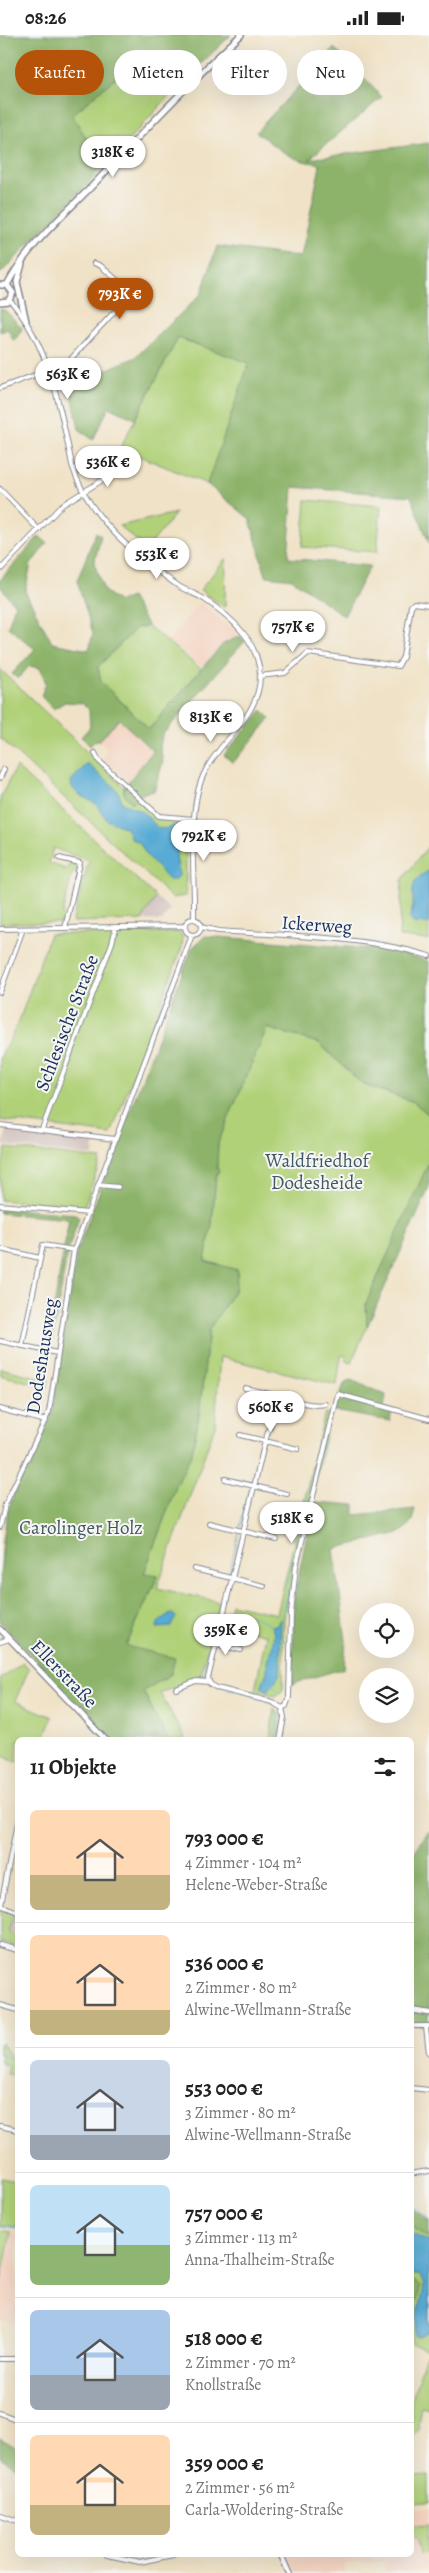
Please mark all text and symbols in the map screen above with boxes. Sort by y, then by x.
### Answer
text: 08:26 [25,5,66,31]
chip: Kaufen [15,50,104,95]
chip: Mieten [114,50,202,95]
chip: Filter [212,50,287,95]
chip: Neu [297,50,364,95]
pin: 318K € [72,135,154,178]
text: 318K € [92,141,134,163]
pin: 793K € [79,277,161,320]
text: 793K € [98,283,142,305]
pin: 563K € [27,357,109,400]
text: 563K € [46,363,90,385]
pin: 536K € [67,445,149,488]
text: 536K € [86,451,130,473]
pin: 553K € [116,537,198,580]
text: 553K € [135,543,179,565]
pin: 757K € [252,611,334,653]
text: 757K € [272,616,314,638]
pin: 813K € [170,701,252,743]
text: 813K € [190,706,232,728]
pin: 792K € [163,819,245,862]
text: 792K € [182,825,226,847]
street label: Ickerweg [281,910,354,940]
street label: Schlesische Straße [29,951,105,1095]
park label: Waldfriedhof Dodesheide [264,1148,371,1196]
street label: Dodeshausweg [20,1296,64,1416]
pin: 560K € [230,1391,312,1433]
text: 560K € [249,1396,293,1418]
pin: 518K € [251,1501,333,1544]
text: 518K € [271,1507,313,1529]
park label: Carolinger Holz [19,1515,143,1541]
map controls [359,1603,414,1723]
button: locate [359,1603,414,1658]
pin: 359K € [185,1613,267,1656]
text: 359K € [204,1619,248,1641]
street label: Ellerstraße [25,1634,103,1714]
button: layers [359,1668,414,1723]
text: 11 Objekte [30,1753,117,1781]
icon: filters [371,1753,399,1781]
text: 793 000 € [185,1824,264,1852]
icon: home [70,1830,130,1890]
text: 4 Zimmer · 104 m² [185,1852,301,1874]
text: Helene-Weber-Straße [185,1874,328,1896]
text: 536 000 € [185,1949,264,1977]
icon: home [70,1955,130,2015]
text: 2 Zimmer · 80 m² [185,1977,297,1999]
text: Alwine-Wellmann-Straße [185,1999,351,2021]
text: 553 000 € [185,2074,263,2102]
icon: home [70,2080,130,2140]
text: 3 Zimmer · 80 m² [185,2102,296,2124]
text: Alwine-Wellmann-Straße [185,2124,351,2146]
text: 757 000 € [185,2199,263,2227]
icon: home [70,2205,130,2265]
text: 3 Zimmer · 113 m² [185,2227,297,2249]
text: Anna-Thalheim-Straße [185,2249,335,2271]
text: 518 000 € [185,2324,263,2352]
icon: home [70,2330,130,2390]
text: 2 Zimmer · 70 m² [185,2352,296,2374]
text: Knollstraße [185,2374,261,2396]
text: 359 000 € [185,2449,264,2477]
icon: home [70,2455,130,2515]
text: 2 Zimmer · 56 m² [185,2477,295,2499]
text: Carla-Woldering-Straße [185,2499,343,2521]

